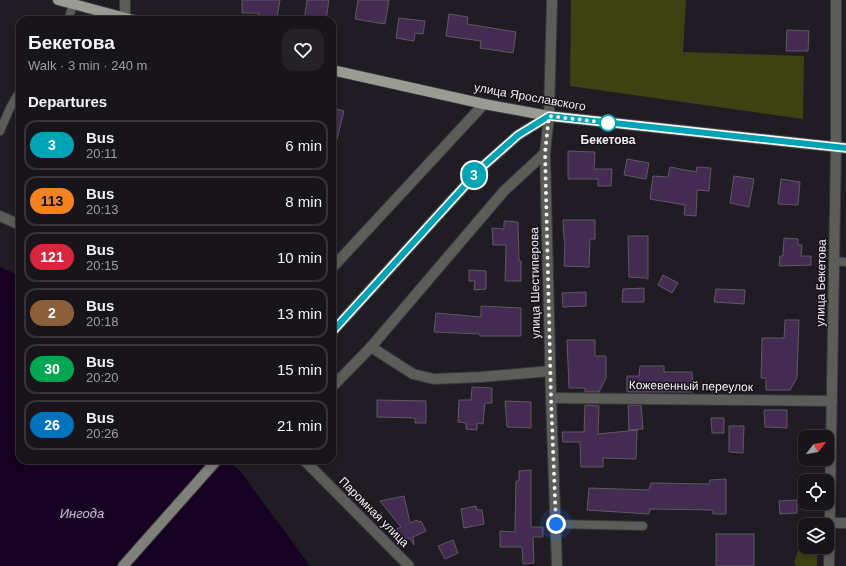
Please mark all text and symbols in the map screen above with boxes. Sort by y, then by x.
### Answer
button: heart [282,29,324,71]
text: Бекетова [28,32,115,53]
text: Walk · 3 min · 240 m [28,58,147,73]
street label: улица Ярославского [473,80,587,114]
text: Departures [28,93,107,110]
marker: Бекетова [599,114,617,132]
text: Bus [86,129,114,146]
place label: Бекетова [581,133,636,147]
text: 3 [48,137,56,153]
text: 6 min [285,137,322,154]
text: 20:11 [86,146,118,161]
line badge: 3 [461,162,487,188]
text: 3 [470,167,478,183]
text: Bus [86,185,114,202]
text: 113 [41,193,63,209]
text: 8 min [285,193,322,210]
text: 20:13 [86,202,119,217]
street label: улица Шестиперова [527,227,543,339]
street label: улица Бекетова [813,239,829,327]
text: Bus [86,241,114,258]
text: 121 [40,249,64,265]
text: 10 min [277,249,322,266]
text: 20:15 [86,258,119,273]
text: Bus [86,297,114,314]
text: 2 [48,305,56,321]
text: 13 min [277,305,322,322]
text: 20:18 [86,314,119,329]
text: Bus [86,353,114,370]
text: 30 [44,361,60,377]
text: 15 min [277,361,322,378]
text: 20:20 [86,370,119,385]
street label: Кожевенный переулок [629,378,754,394]
text: Bus [86,409,114,426]
text: 26 [44,417,60,433]
text: 21 min [277,417,322,434]
text: 20:26 [86,426,119,441]
north arrow [798,430,834,466]
map controls [798,430,834,554]
street label: Паромная улица [336,474,412,550]
button: locate [798,474,834,510]
water label: Ингода [60,506,104,521]
your location [546,514,566,534]
button: layers [798,518,834,554]

